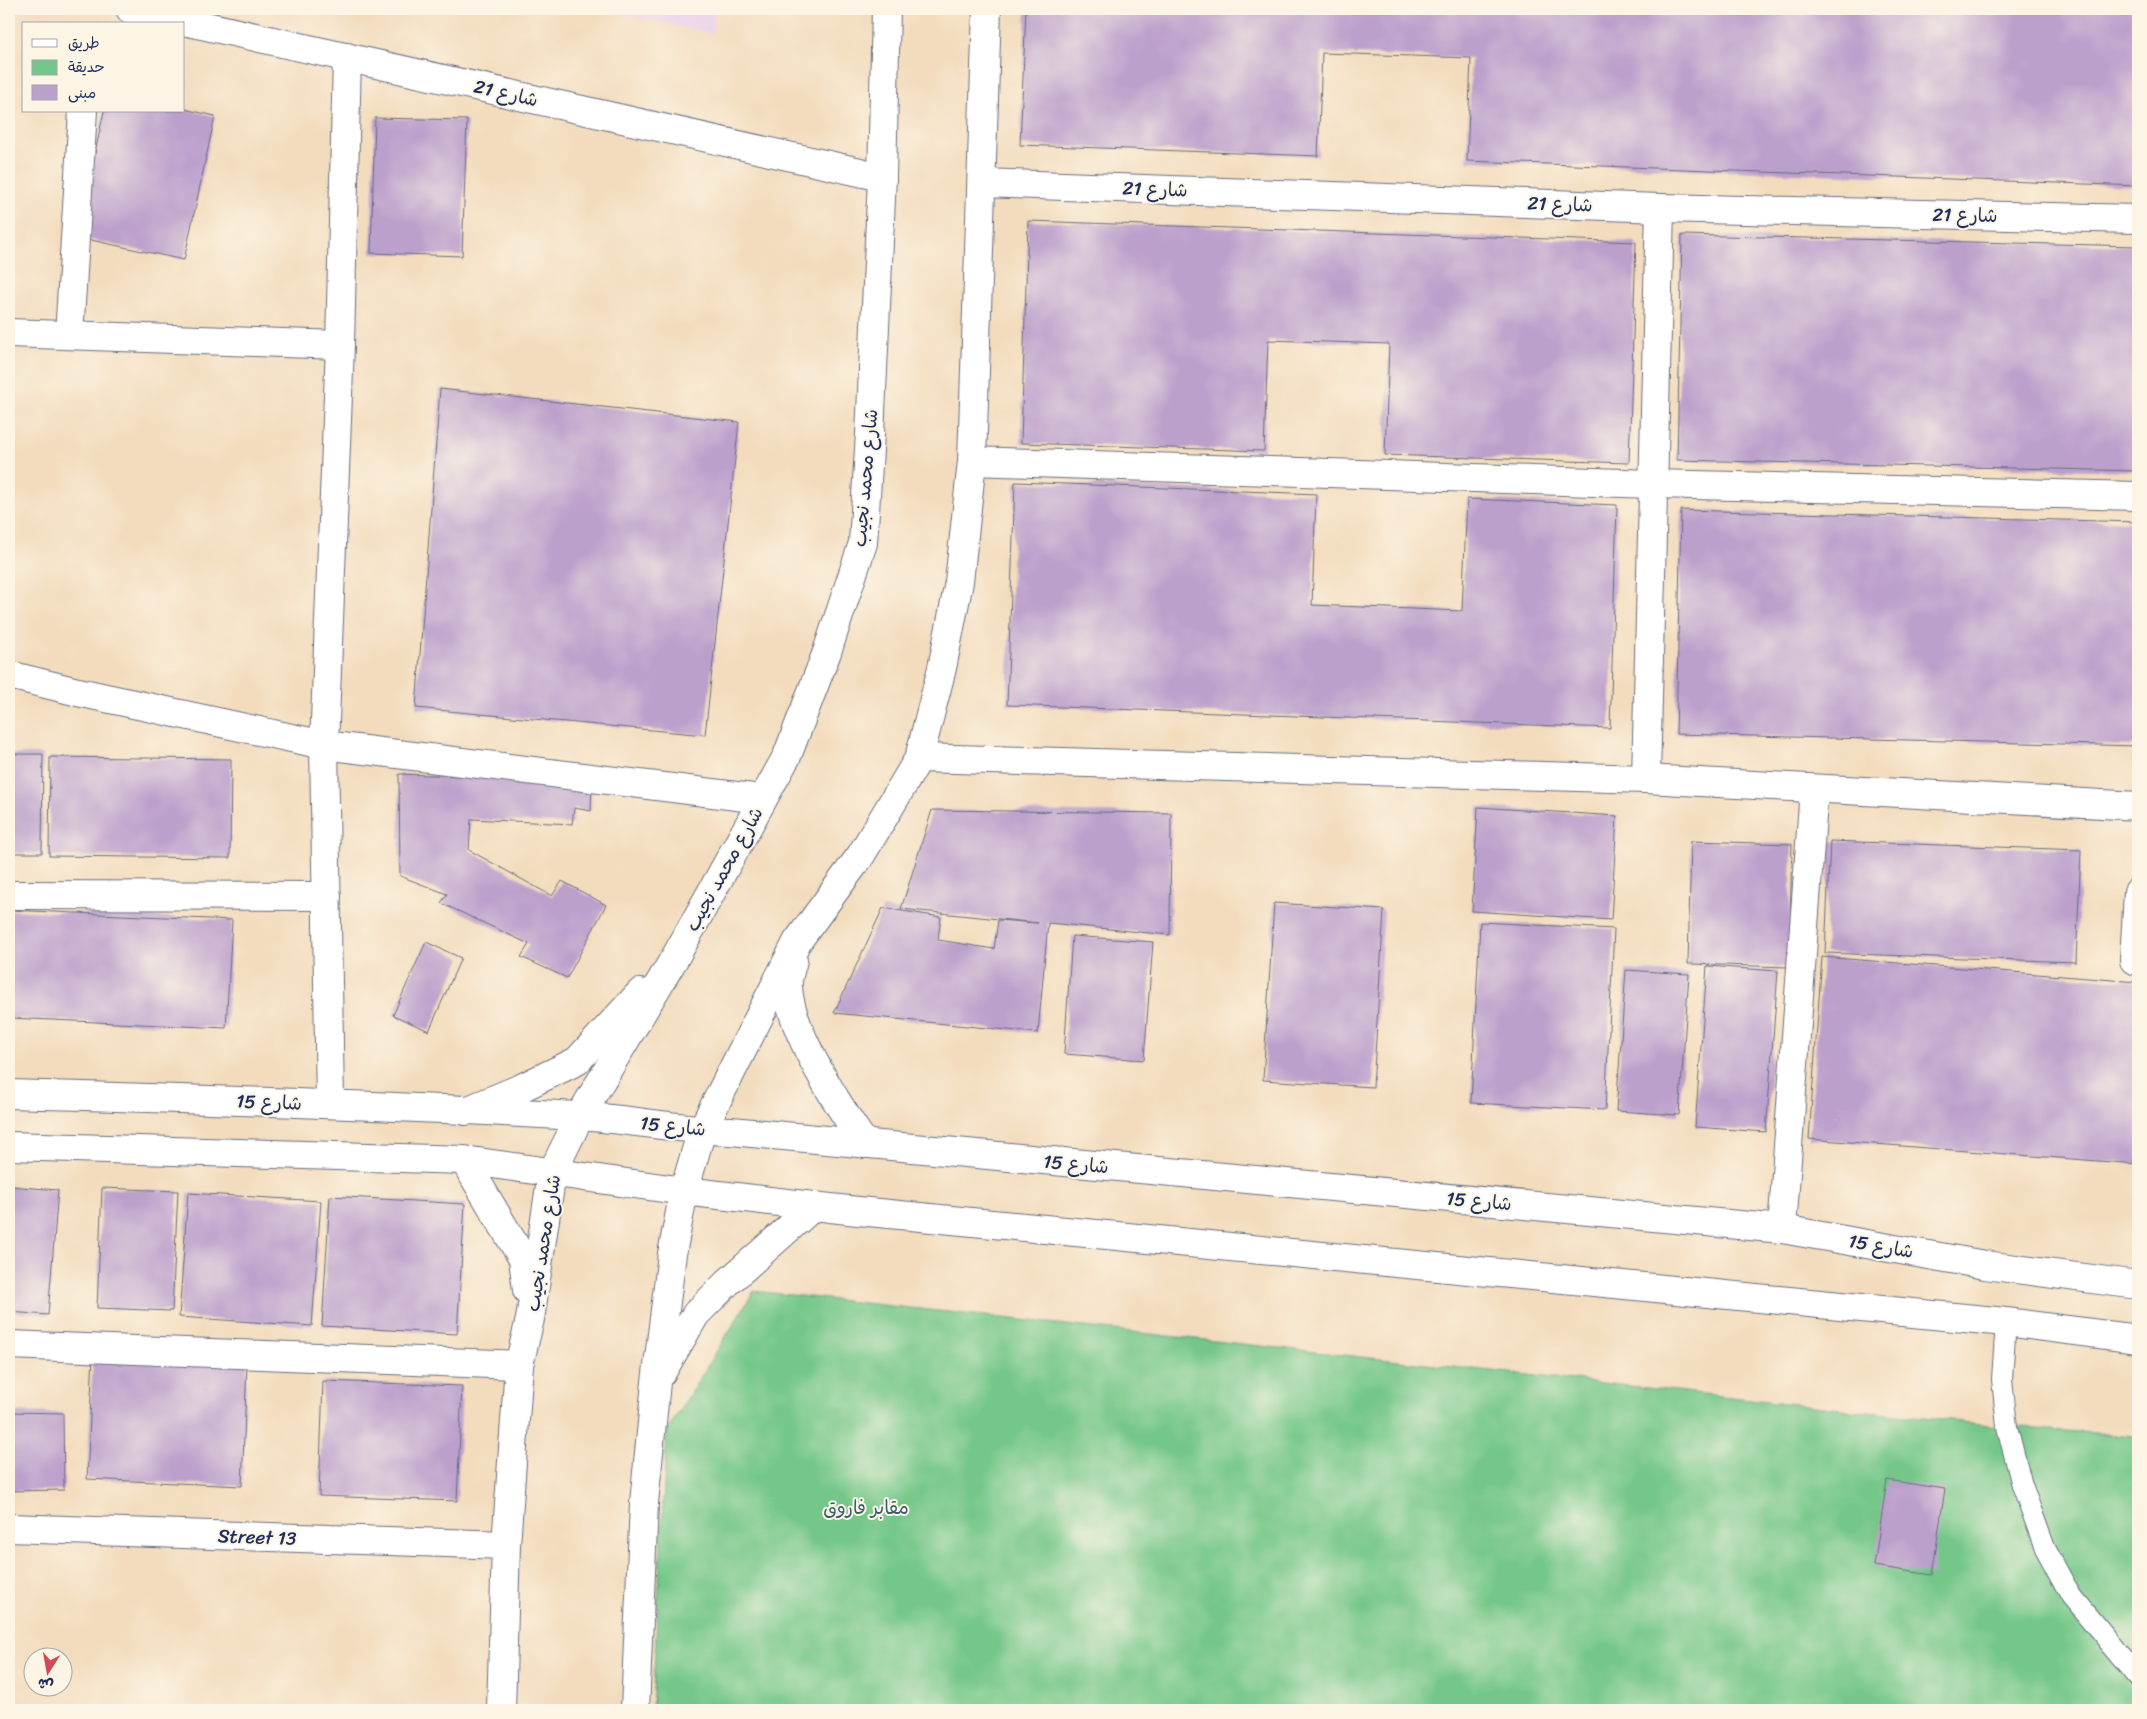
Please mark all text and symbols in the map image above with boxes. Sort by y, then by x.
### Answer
legend [22,22,185,112]
text: طريق [68,30,100,56]
text: حديقة [68,54,105,80]
street label: شارع 21 [471,70,541,116]
text: مبنى [68,80,96,106]
street label: شارع 21 [1122,171,1188,207]
street label: شارع 21 [1527,186,1593,222]
street label: شارع 21 [1932,198,1998,232]
street label: شارع محمد نجيب [843,408,887,548]
street label: شارع محمد نجيب [676,800,772,938]
street label: شارع 15 [236,1084,302,1120]
street label: شارع 15 [639,1106,707,1146]
street label: شارع 15 [1042,1145,1110,1183]
street label: شارع محمد نجيب [516,1172,570,1314]
street label: شارع 15 [1445,1182,1513,1220]
street label: شارع 15 [1846,1224,1916,1268]
park label: مقابر فاروق [823,1491,909,1524]
street label: Street 13 [217,1519,297,1555]
north arrow [22,1646,72,1696]
text: ش [36,1671,56,1698]

